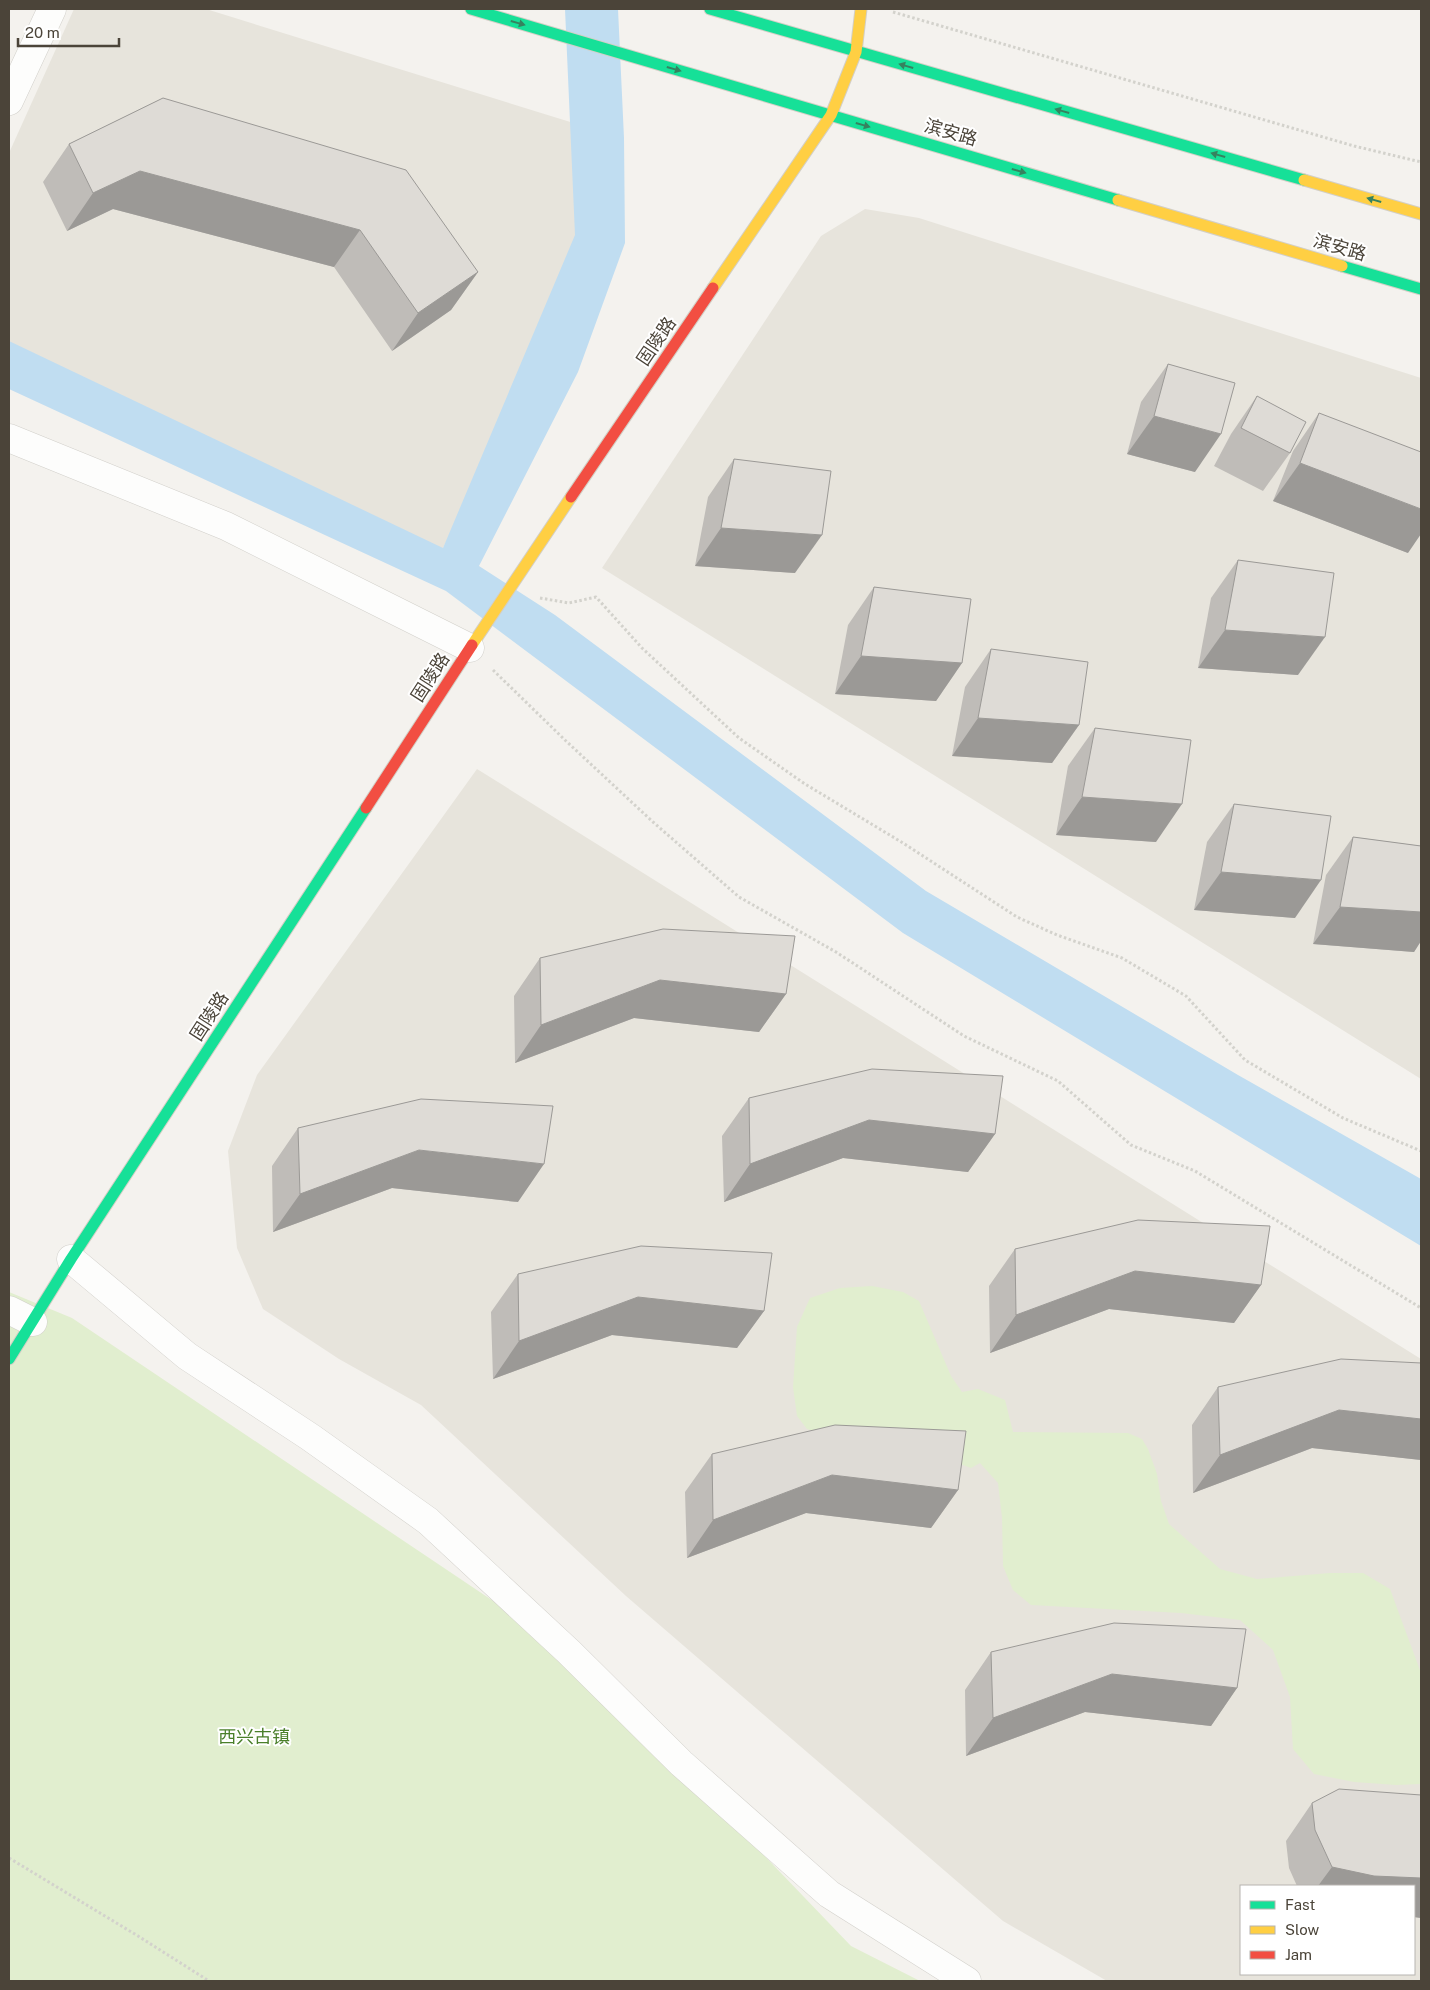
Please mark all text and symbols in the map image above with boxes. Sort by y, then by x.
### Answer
scale bar [18,15,119,47]
one-way arrow [511,19,526,27]
text: 20 m [25,24,60,41]
one-way arrow [898,61,913,69]
one-way arrow [666,65,681,73]
one-way arrow [1054,106,1069,114]
street label: 滨安路 [922,114,980,150]
one-way arrow [856,121,871,129]
one-way arrow [1211,151,1226,159]
one-way arrow [1012,167,1027,175]
one-way arrow [1367,196,1382,204]
street label: 滨安路 [1311,229,1369,265]
street label: 固陵路 [632,313,680,369]
street label: 固陵路 [406,649,454,705]
street label: 固陵路 [185,988,233,1044]
park label: 西兴古镇 [218,1726,290,1747]
legend [1240,1885,1415,1975]
text: Fast [1285,1896,1315,1913]
text: Slow [1285,1921,1320,1938]
text: Jam [1285,1946,1312,1963]

